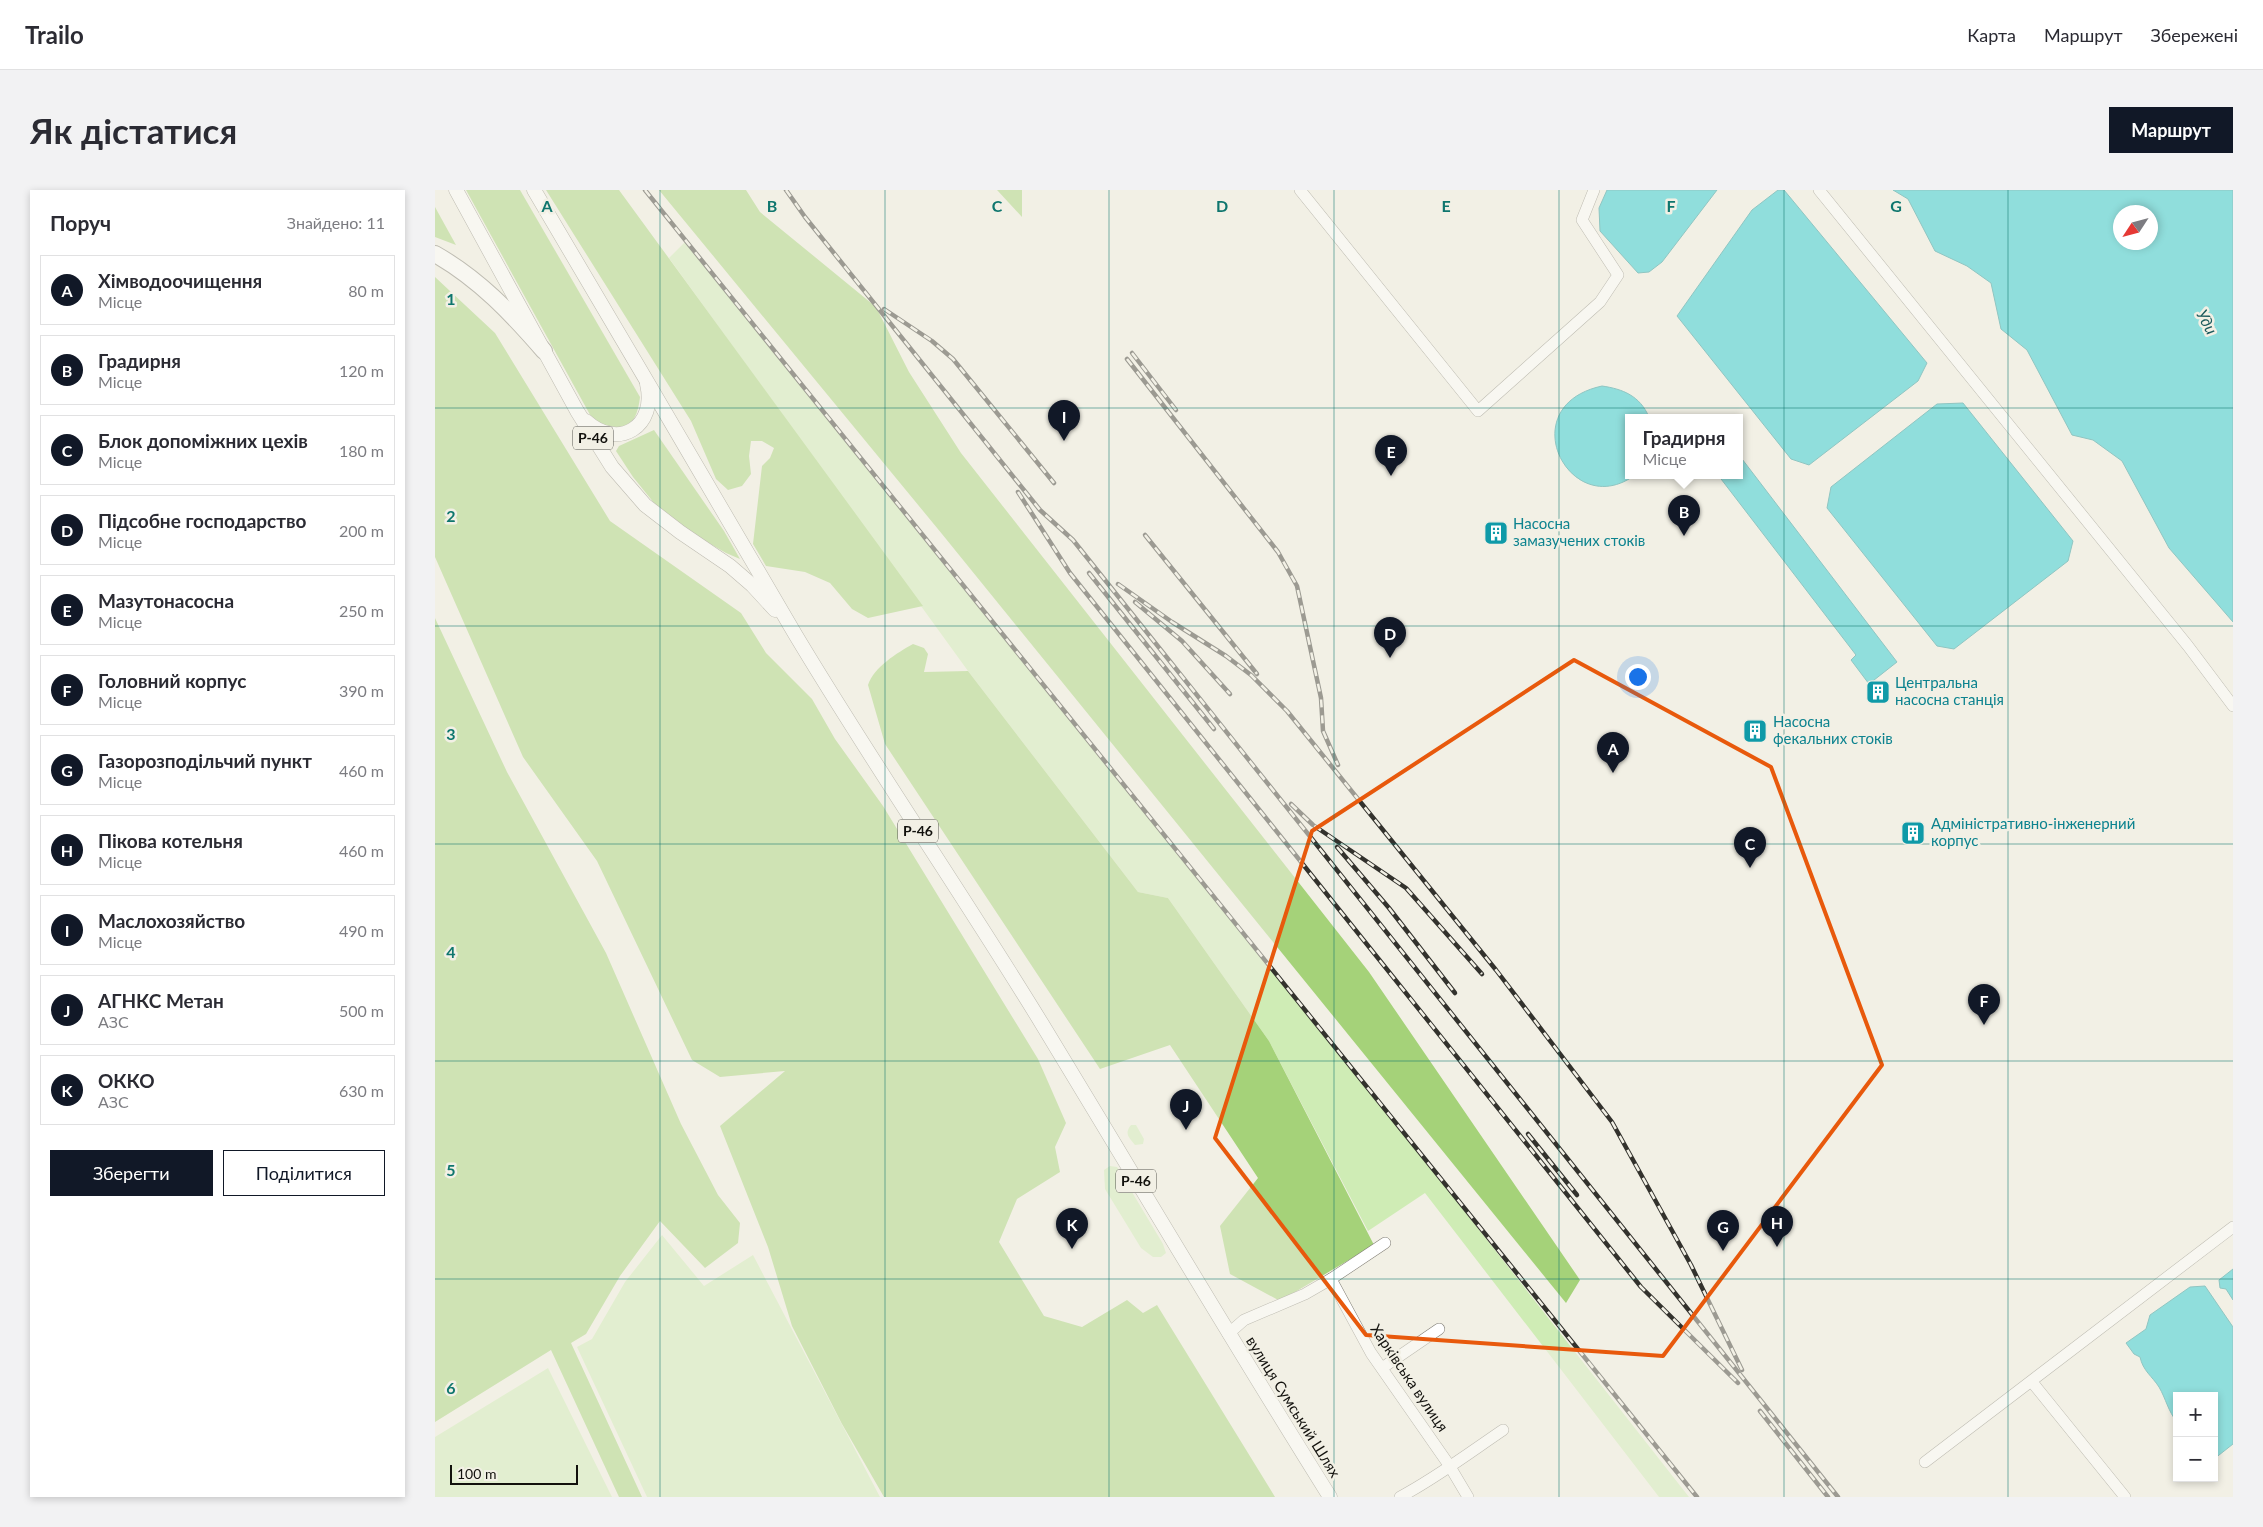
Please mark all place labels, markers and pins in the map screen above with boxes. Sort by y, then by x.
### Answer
pin: I [1048,400,1080,441]
pin: E [1375,435,1407,476]
pin: B [1668,495,1700,536]
place label: Насосна замазучених стоків [1513,514,1645,549]
building icon: Насосна замазучених стоків [1483,520,1509,546]
pin: D [1374,617,1406,658]
place label: Центральна насосна станція [1895,673,2004,708]
building icon: Центральна насосна станція [1865,679,1891,705]
place label: Насосна фекальних стоків [1773,712,1893,747]
building icon: Насосна фекальних стоків [1742,718,1768,744]
pin: A [1597,732,1629,773]
place label: Адміністративно-інженерний корпус [1931,814,2135,849]
building icon: Адміністративно-інженерний корпус [1900,820,1926,846]
pin: C [1734,827,1766,868]
pin: F [1968,984,2000,1025]
pin: J [1170,1089,1202,1130]
pin: H [1761,1206,1793,1247]
pin: K [1056,1208,1088,1249]
pin: G [1707,1210,1739,1251]

